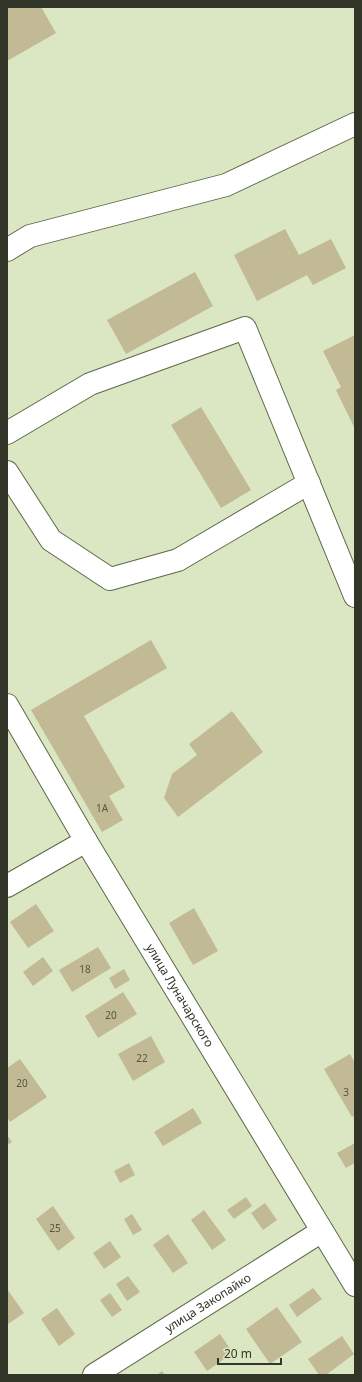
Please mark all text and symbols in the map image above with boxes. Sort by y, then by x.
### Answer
house number: 1А [96,801,109,815]
street label: улица Луначарского [142,940,218,1050]
house number: 18 [79,962,91,976]
house number: 20 [105,1008,117,1022]
house number: 22 [136,1051,148,1065]
house number: 20 [16,1076,28,1090]
house number: 3 [343,1085,349,1099]
house number: 25 [49,1221,61,1235]
street label: улица Закопайко [162,1269,254,1336]
scale bar [218,1340,281,1366]
text: 20 m [224,1345,252,1362]

